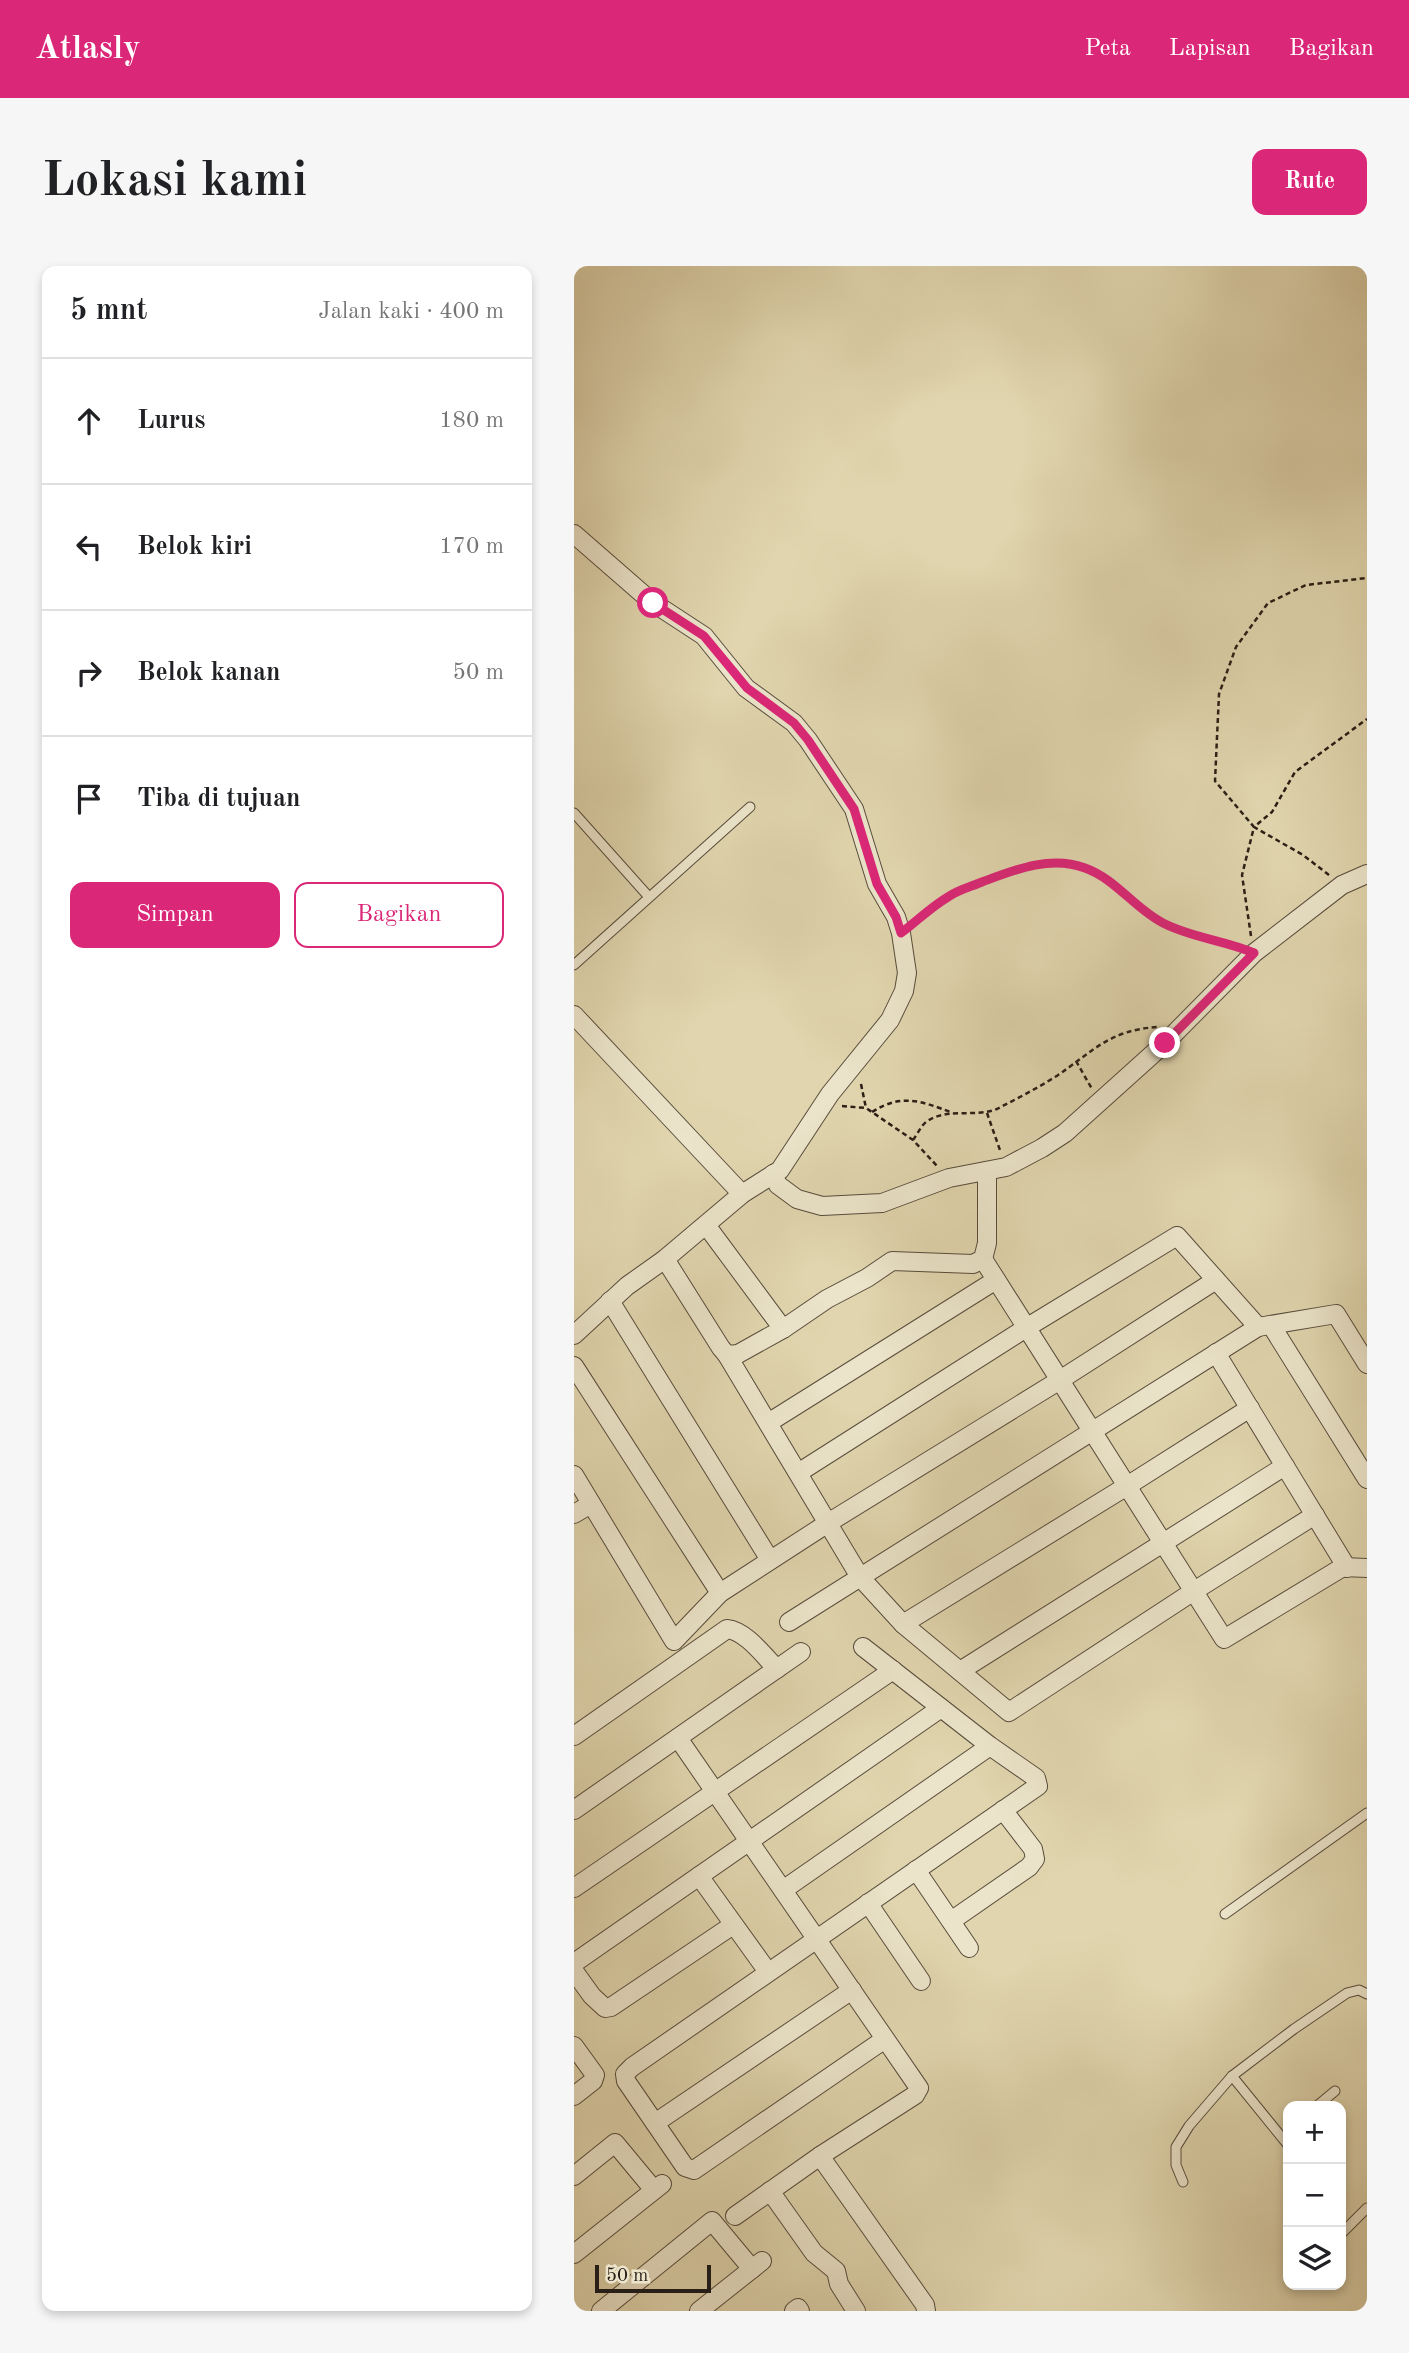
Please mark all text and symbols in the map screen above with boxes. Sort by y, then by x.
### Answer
text: Atlasly [35,33,140,66]
text: Peta [1084,37,1131,61]
text: Lapisan [1169,37,1251,61]
text: Bagikan [1289,37,1374,61]
button: Rute [1252,149,1367,215]
text: Lokasi kami [42,158,307,207]
text: 5 mnt [70,296,147,326]
text: Jalan kaki · 400 m [318,300,504,323]
icon: ahead [70,402,108,440]
text: Lurus [137,408,205,434]
text: 180 m [439,409,504,432]
icon: left [70,528,108,566]
text: Belok kiri [137,534,252,560]
text: 170 m [439,535,504,558]
route start [637,587,668,618]
icon: right [70,654,108,692]
text: Belok kanan [137,660,281,686]
text: 50 m [453,661,504,684]
icon: arrive [70,780,108,818]
text: Tiba di tujuan [137,786,301,812]
button: Simpan [70,882,280,948]
button: Bagikan [294,882,504,948]
route end [1149,1027,1180,1058]
map controls [1283,2101,1346,2290]
button: + [1283,2101,1346,2164]
button: − [1283,2164,1346,2227]
button: layers [1283,2227,1346,2290]
scale bar [595,2262,710,2294]
text: 50 m [606,2267,648,2286]

